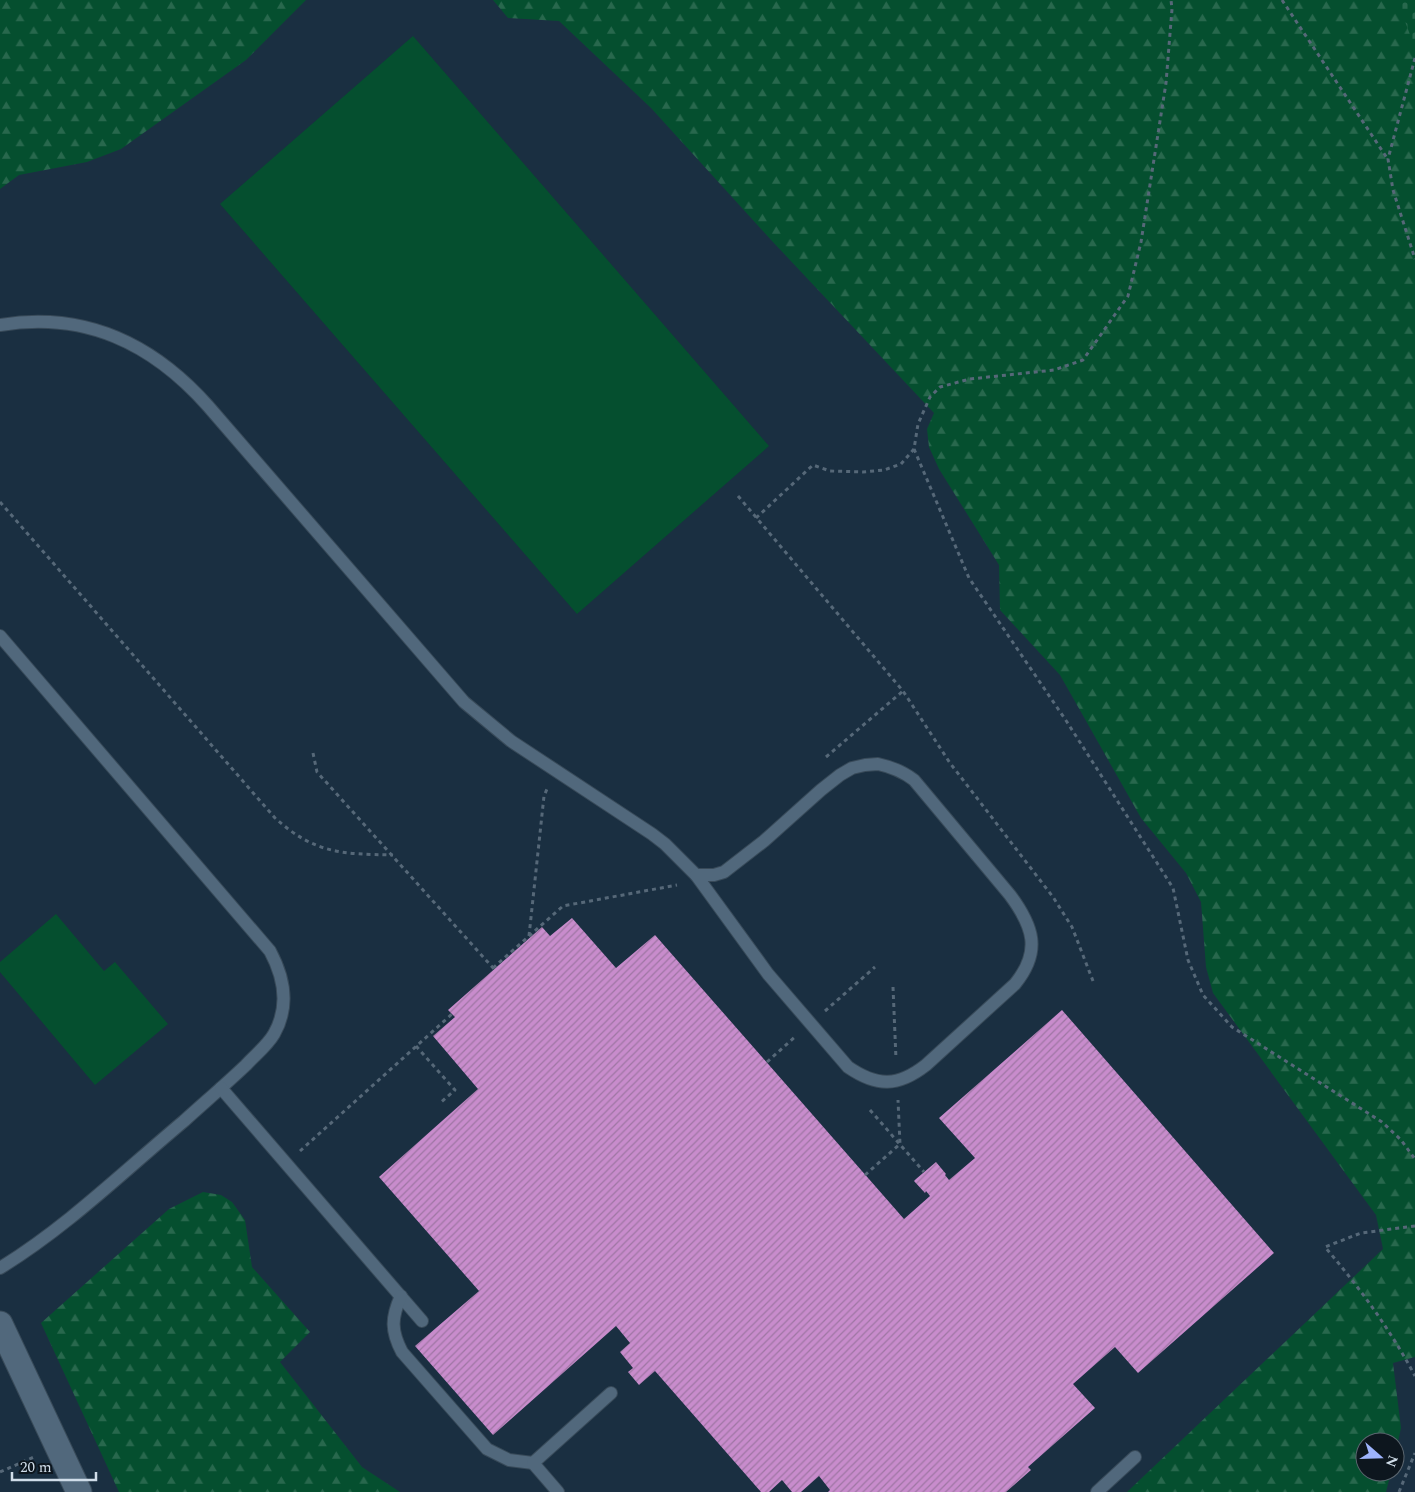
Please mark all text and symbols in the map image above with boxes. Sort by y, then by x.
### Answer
north arrow [1355,1432,1405,1482]
scale bar [12,1450,96,1482]
text: N [1380,1452,1404,1470]
text: 20 m [20,1456,52,1479]

